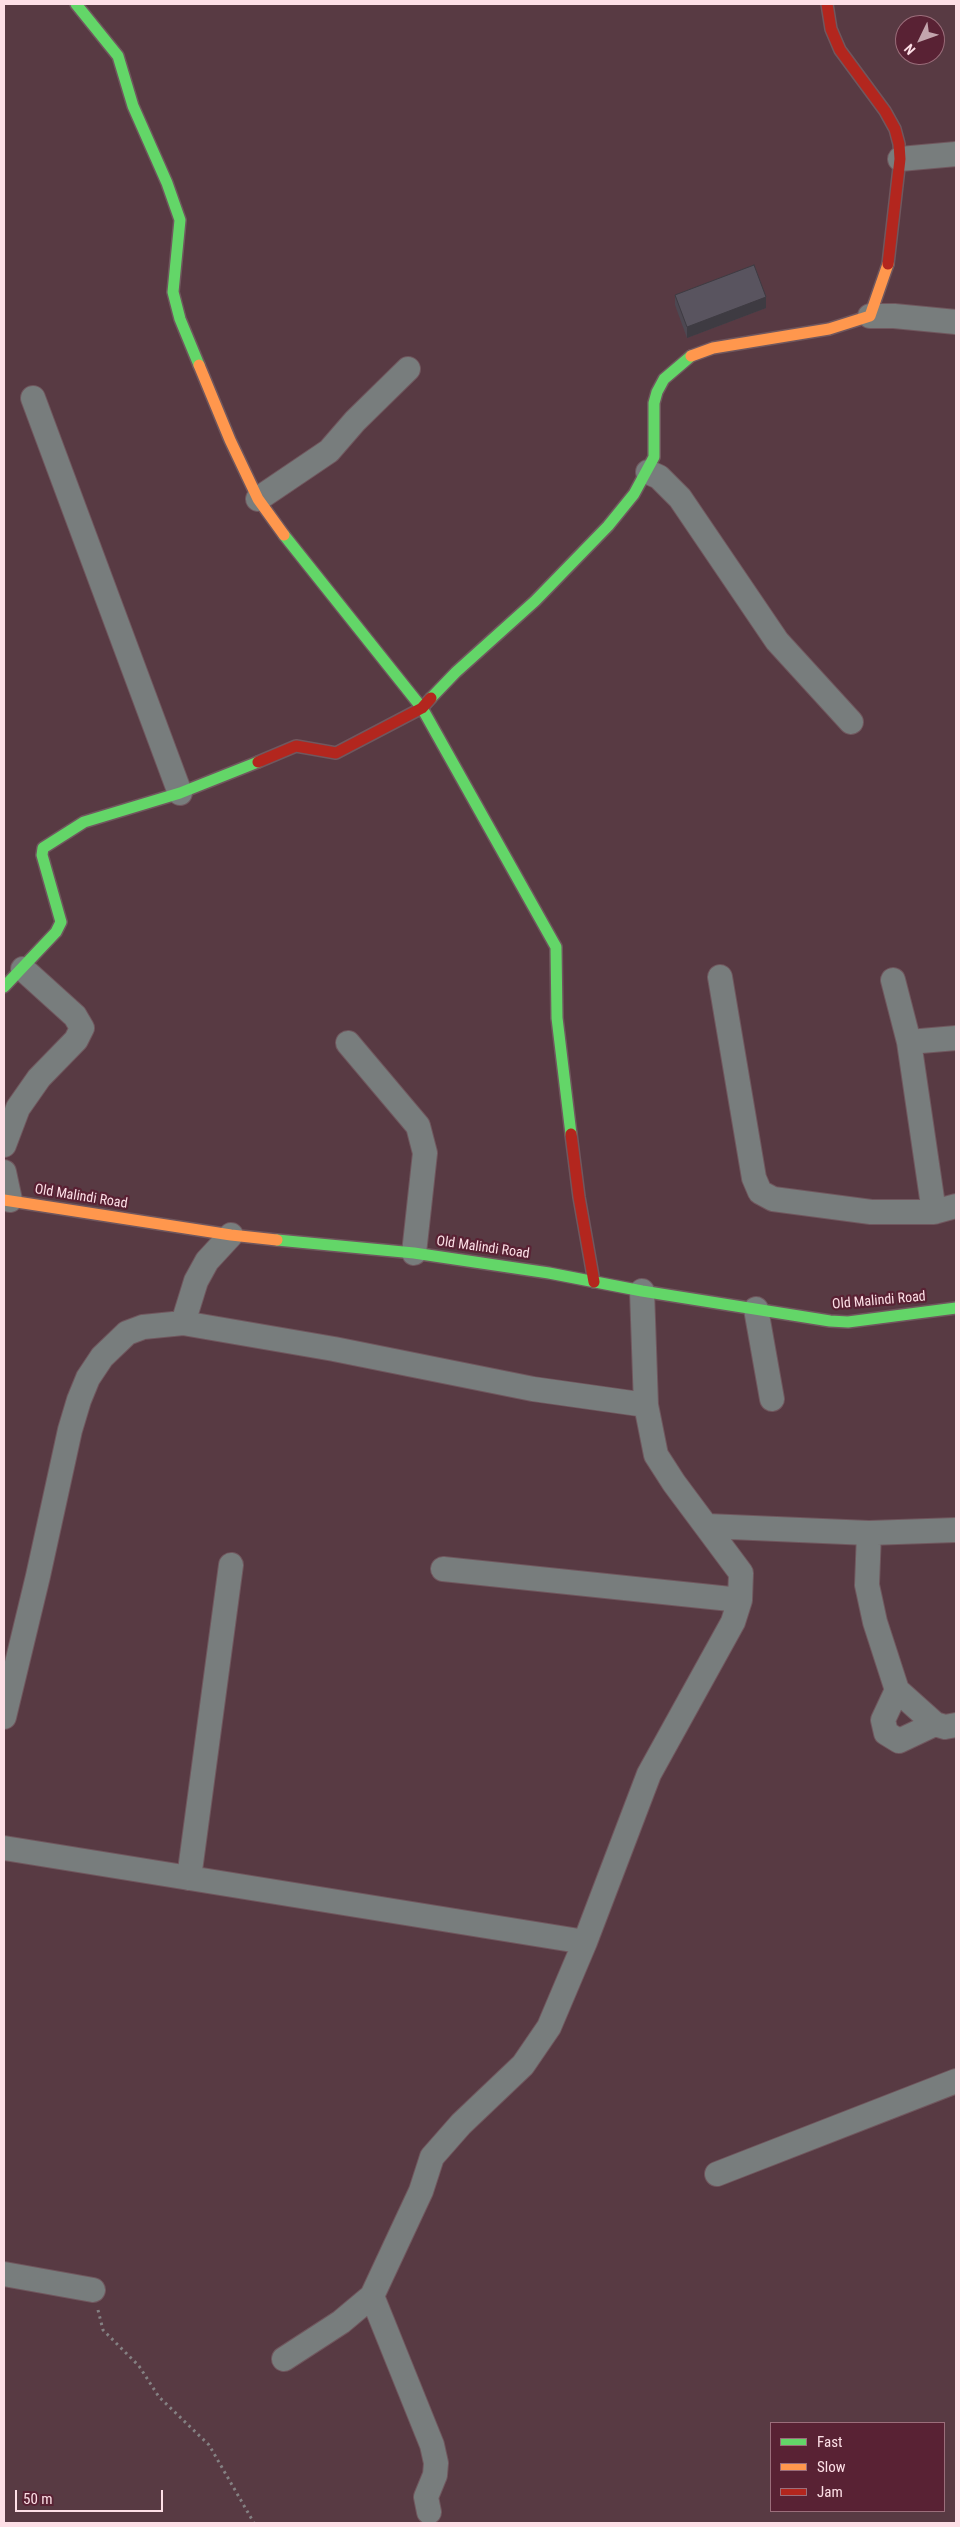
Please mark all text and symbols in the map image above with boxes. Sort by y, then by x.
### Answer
north arrow [895,15,945,65]
text: N [901,41,918,58]
street label: Old Malindi Road [33,1181,129,1213]
street label: Old Malindi Road [435,1233,531,1263]
street label: Old Malindi Road [832,1289,926,1313]
legend [770,2422,945,2512]
text: Fast [817,2433,842,2451]
text: Slow [817,2458,846,2476]
scale bar [18,2480,165,2512]
text: Jam [817,2483,843,2501]
text: 50 m [23,2490,53,2508]

